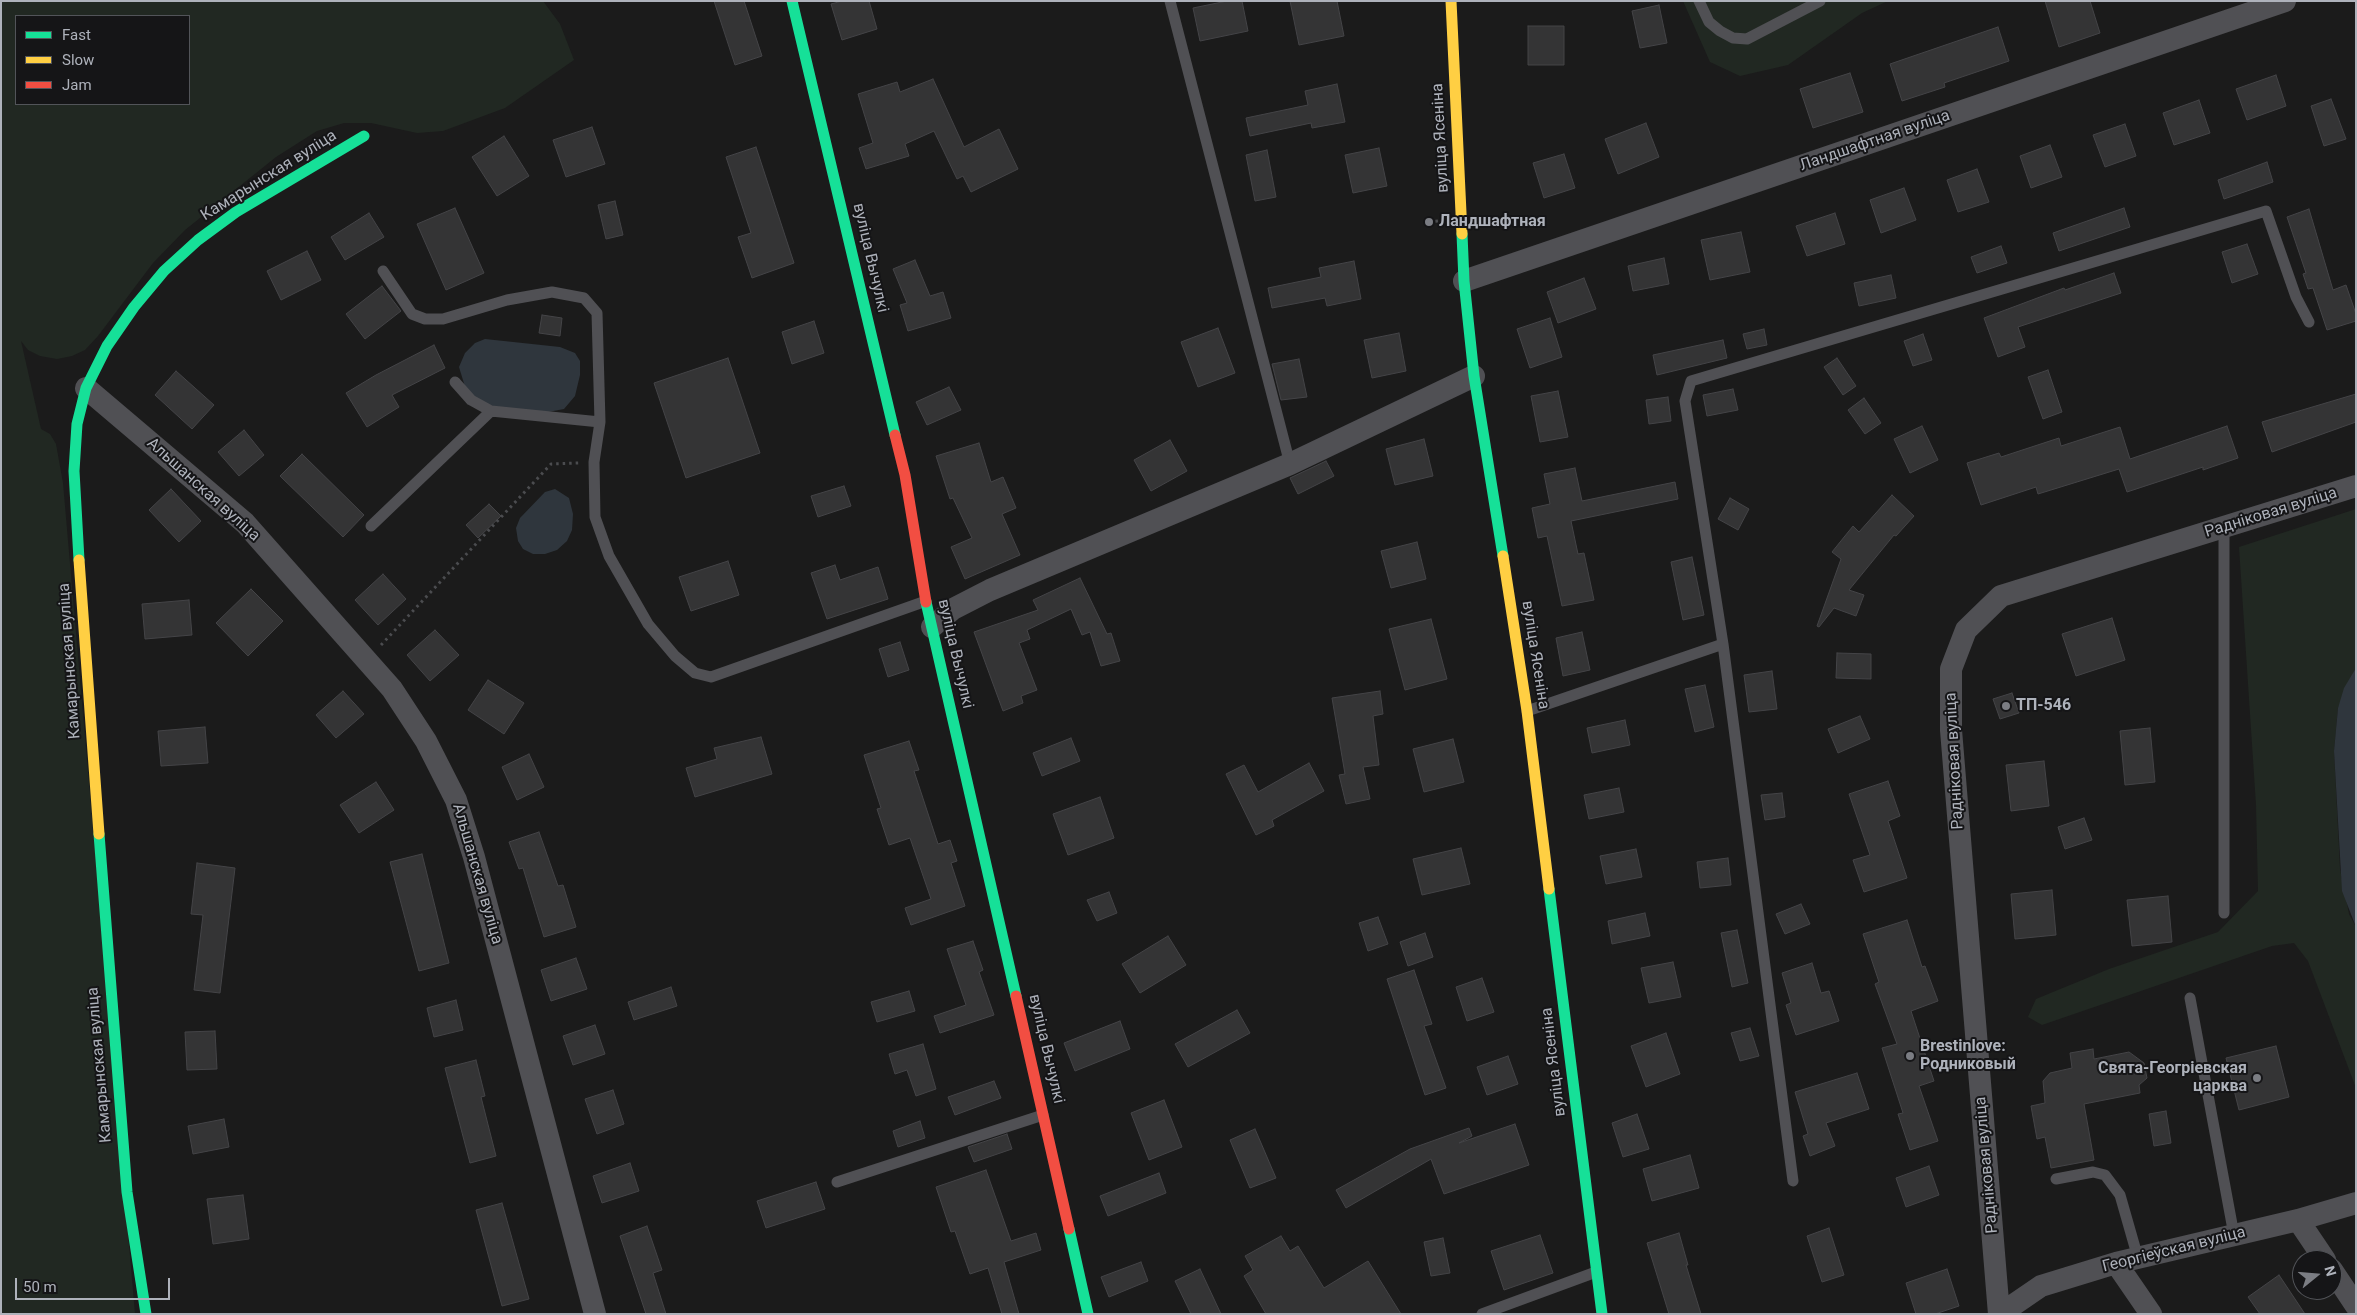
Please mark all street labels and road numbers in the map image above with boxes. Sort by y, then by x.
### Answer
street label: вуліца Ясеніна [1429,83,1453,193]
street label: Ландшафтная вуліца [1797,106,1953,176]
street label: Камарынская вуліца [198,126,340,226]
street label: вуліца Вычулкі [848,201,892,315]
street label: Альшанская вуліца [143,434,263,546]
street label: Радніковая вуліца [2203,484,2339,542]
street label: Камарынская вуліца [55,582,85,740]
street label: вуліца Вычулкі [933,597,977,711]
street label: вуліца Ясеніна [1517,599,1553,711]
street label: Радніковая вуліца [1942,692,1968,830]
street label: Альшанская вуліца [448,801,506,947]
street label: Камарынская вуліца [84,986,116,1144]
street label: вуліца Вычулкі [1024,992,1068,1106]
street label: вуліца Ясеніна [1538,1006,1570,1118]
street label: Радніковая вуліца [1971,1096,2003,1234]
street label: Георгіеўская вуліца [2101,1223,2247,1277]

